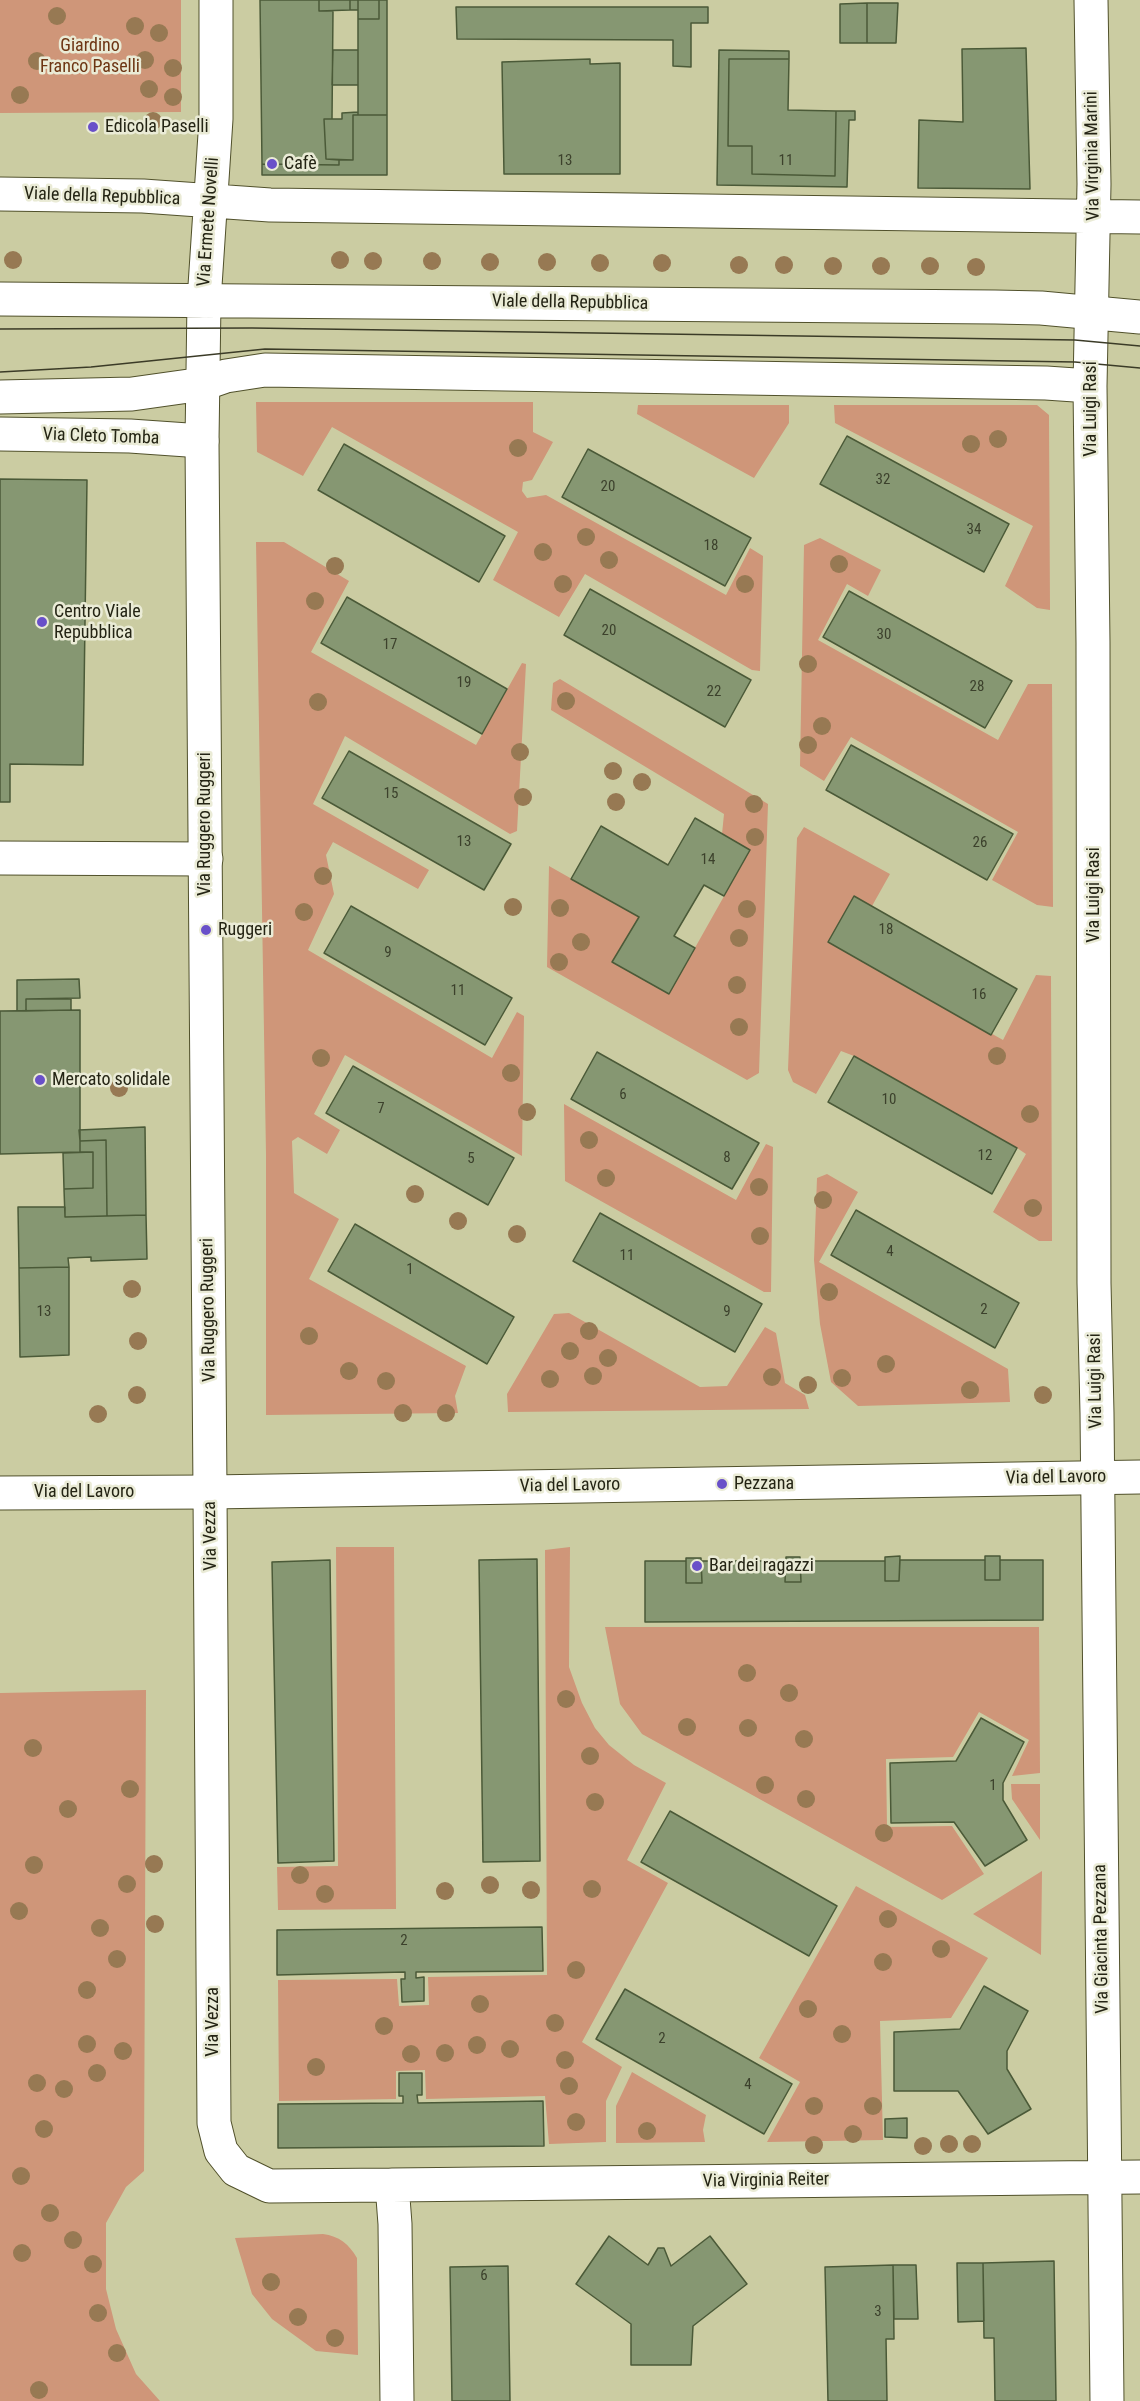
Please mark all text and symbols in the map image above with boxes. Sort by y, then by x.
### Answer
park label: Giardino Franco Paselli [40,35,140,78]
street label: Via Virginia Marini [1081,91,1105,221]
place label: Edicola Paselli [105,116,209,138]
marker: Edicola Paselli [86,120,100,134]
house number: 13 [558,152,572,170]
house number: 11 [779,152,793,170]
place label: Cafè [284,153,317,175]
street label: Via Ermete Novelli [194,157,224,287]
marker: Cafè [265,157,279,171]
street label: Viale della Repubblica [23,183,181,211]
street label: Viale della Repubblica [492,291,648,315]
street label: Via Luigi Rasi [1080,361,1102,457]
street label: Via Cleto Tomba [42,424,160,450]
house number: 32 [876,471,890,489]
house number: 20 [601,478,615,496]
house number: 34 [967,521,981,539]
house number: 18 [704,537,718,555]
place label: Centro Viale Repubblica [54,601,141,644]
marker: Centro Viale Repubblica [35,615,49,629]
house number: 20 [602,622,616,640]
house number: 30 [877,626,891,644]
house number: 17 [383,636,397,654]
house number: 19 [457,674,471,692]
house number: 28 [970,678,984,696]
house number: 22 [707,683,721,701]
street label: Via Ruggero Ruggeri [194,752,216,896]
house number: 15 [384,785,398,803]
house number: 13 [457,833,471,851]
house number: 26 [973,834,987,852]
street label: Via Luigi Rasi [1083,847,1105,943]
house number: 14 [701,851,715,869]
place label: Ruggeri [218,919,272,941]
house number: 18 [879,921,893,939]
marker: Ruggeri [199,923,213,937]
house number: 9 [384,944,392,962]
house number: 11 [451,982,465,1000]
house number: 16 [972,986,986,1004]
place label: Mercato solidale [52,1069,170,1091]
marker: Mercato solidale [33,1073,47,1087]
house number: 6 [619,1086,627,1104]
house number: 10 [882,1091,896,1109]
house number: 7 [377,1100,385,1118]
house number: 12 [978,1147,992,1165]
house number: 8 [723,1149,731,1167]
house number: 5 [467,1150,475,1168]
street label: Via Ruggero Ruggeri [197,1238,221,1382]
house number: 4 [886,1243,894,1261]
house number: 11 [620,1247,634,1265]
house number: 1 [406,1261,414,1279]
house number: 2 [980,1301,988,1319]
house number: 13 [37,1303,51,1321]
house number: 9 [723,1303,731,1321]
street label: Via Luigi Rasi [1084,1333,1108,1429]
street label: Via del Lavoro [1006,1466,1106,1490]
place label: Pezzana [734,1473,794,1495]
street label: Via del Lavoro [520,1474,620,1498]
marker: Pezzana [715,1477,729,1491]
street label: Via del Lavoro [34,1481,134,1503]
street label: Via Vezza [200,1501,222,1571]
place label: Bar dei ragazzi [709,1555,814,1577]
marker: Bar dei ragazzi [690,1559,704,1573]
house number: 1 [989,1777,997,1795]
street label: Via Giacinta Pezzana [1090,1864,1114,2014]
house number: 2 [400,1932,408,1950]
street label: Via Vezza [202,1987,224,2057]
house number: 2 [658,2030,666,2048]
house number: 4 [744,2076,752,2094]
street label: Via Virginia Reiter [703,2169,829,2193]
house number: 6 [480,2267,488,2285]
house number: 3 [874,2303,882,2321]

